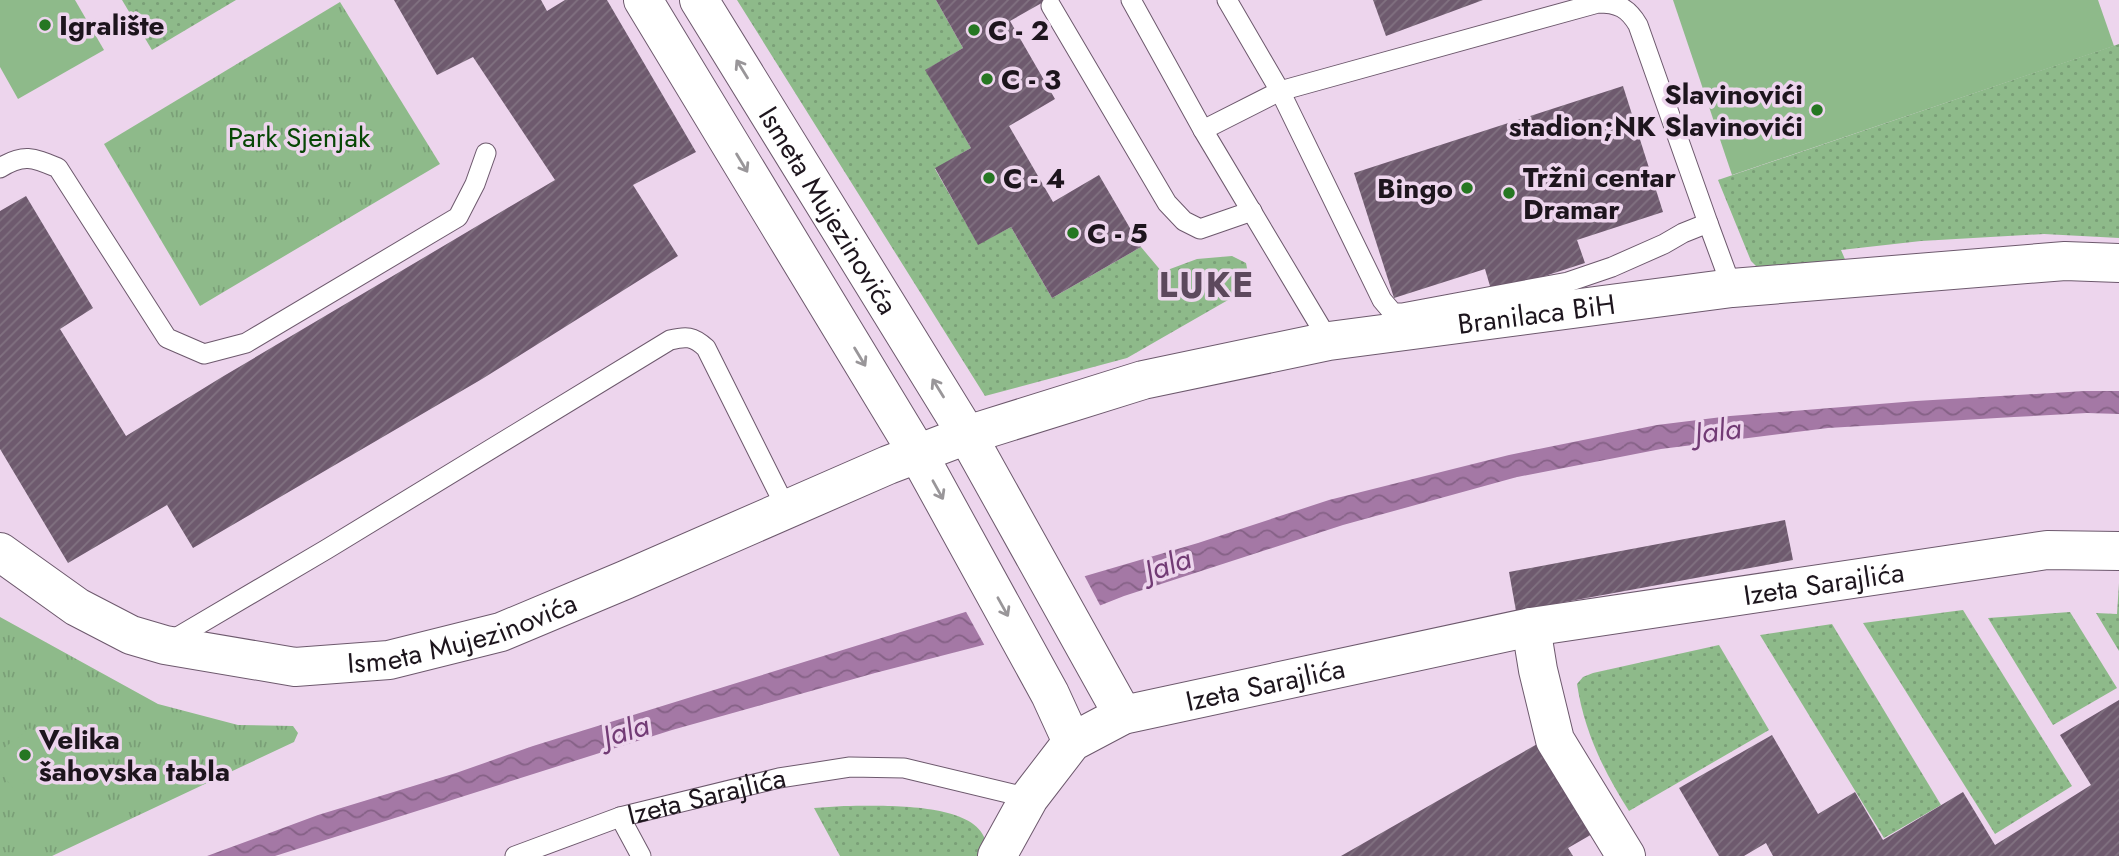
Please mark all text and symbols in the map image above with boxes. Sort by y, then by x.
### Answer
place label: Igralište [59,5,165,46]
place label: C - 2 [988,10,1049,51]
marker: Igralište [37,17,53,33]
marker: C - 2 [966,22,982,38]
place label: C - 3 [1001,59,1061,100]
one-way arrow [734,60,748,80]
marker: C - 3 [979,71,995,87]
place label: Slavinovići stadion;NK Slavinovići [1509,74,1803,147]
street label: Ismeta Mujezinovića [748,99,908,322]
marker: Slavinovići stadion;NK Slavinovići [1809,102,1825,118]
park label: Park Sjenjak [228,117,371,158]
one-way arrow [735,152,749,172]
place label: Tržni centar Dramar [1523,157,1677,230]
place label: C - 4 [1003,158,1065,199]
place label: Bingo [1377,168,1453,209]
marker: C - 4 [981,170,997,186]
marker: Bingo [1459,180,1475,196]
marker: Tržni centar Dramar [1501,185,1517,201]
place label: C - 5 [1087,213,1148,254]
marker: C - 5 [1065,225,1081,241]
district label: LUKE [1159,260,1255,310]
street label: Branilaca BiH [1455,284,1618,345]
one-way arrow [853,347,867,367]
one-way arrow [931,378,945,398]
water label: Jala [1687,406,1744,455]
one-way arrow [932,479,945,500]
water label: Jala [1134,536,1197,594]
street label: Izeta Sarajlića [1741,552,1907,616]
street label: Ismeta Mujezinovića [346,582,583,684]
one-way arrow [997,596,1010,617]
street label: Izeta Sarajlića [1182,648,1349,722]
water label: Jala [592,703,655,759]
place label: Velika šahovska tabla [38,719,230,792]
marker: Velika šahovska tabla [17,747,33,763]
street label: Izeta Sarajlića [623,757,790,835]

